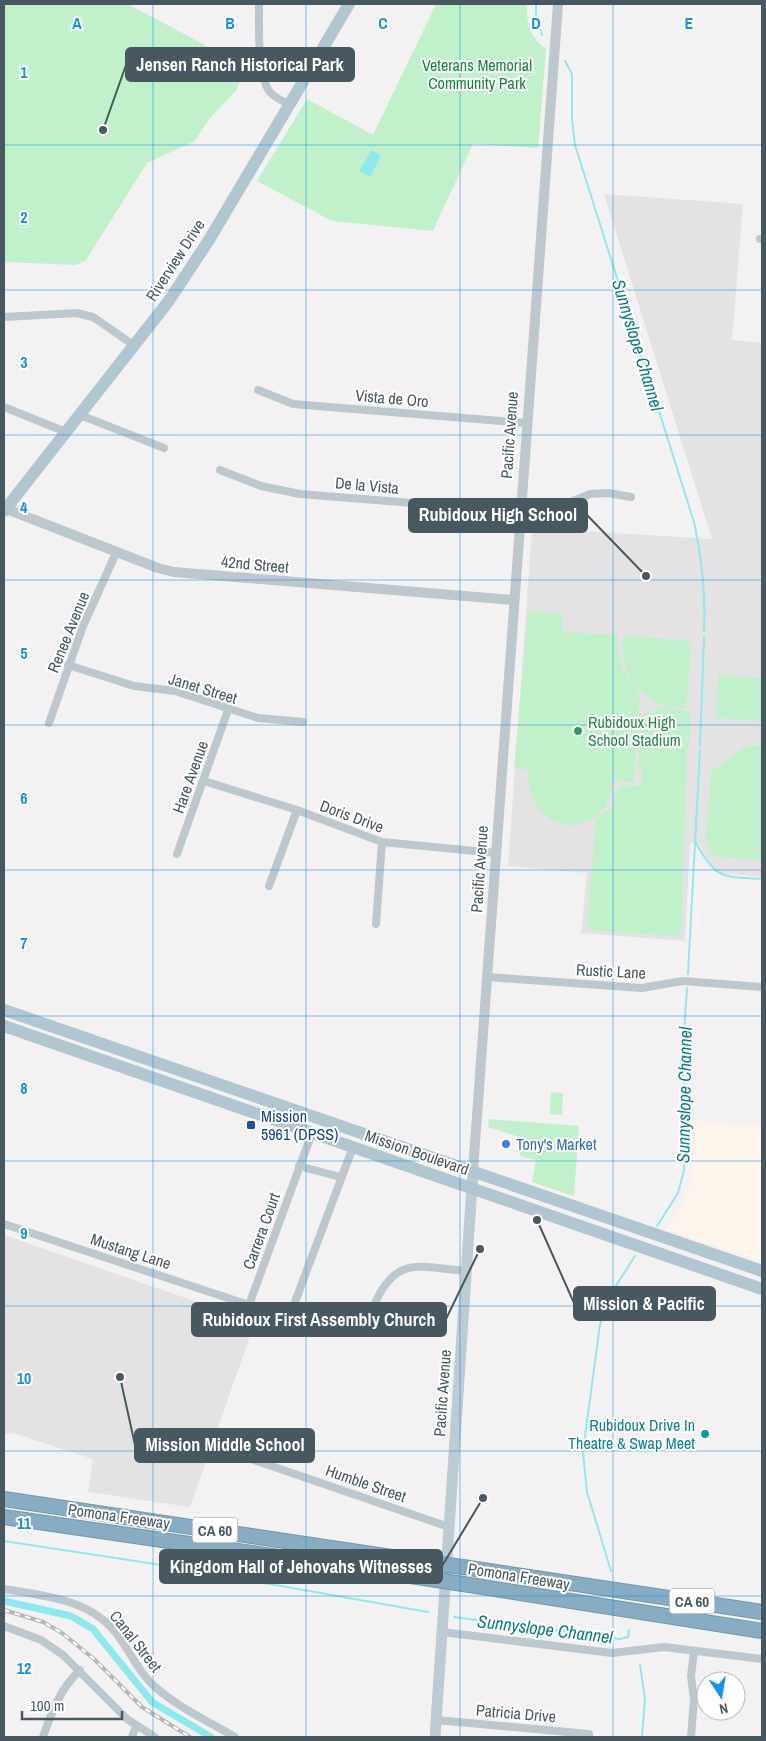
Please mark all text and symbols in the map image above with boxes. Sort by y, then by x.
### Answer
text: A [72,12,82,34]
text: B [225,12,235,34]
text: C [378,12,388,34]
text: D [531,12,541,34]
text: E [685,12,694,34]
callout: Jensen Ranch Historical Park [126,48,354,81]
text: Jensen Ranch Historical Park [136,52,345,77]
park label: Veterans Memorial Community Park [422,54,532,94]
text: 1 [20,61,28,83]
text: 2 [20,206,28,228]
street label: Riverview Drive [140,215,210,305]
water label: Sunnyslope Channel [606,276,670,414]
text: 3 [20,351,28,373]
street label: Vista de Oro [354,384,430,412]
street label: Pacific Avenue [495,391,523,479]
street label: De la Vista [334,471,401,499]
text: 4 [20,496,28,518]
callout: Rubidoux High School [409,499,587,532]
text: Rubidoux High School [419,502,577,527]
street label: 42nd Street [220,550,290,578]
street label: Renee Avenue [42,588,94,676]
text: 5 [20,642,28,664]
street label: Janet Street [166,667,240,709]
place label: Rubidoux High School Stadium [588,711,681,751]
marker: Rubidoux High School Stadium [572,725,584,737]
street label: Hare Avenue [167,738,213,816]
text: 6 [20,787,28,809]
street label: Doris Drive [317,794,387,838]
street label: Pacific Avenue [465,825,493,913]
text: 7 [20,932,28,954]
street label: Rustic Lane [575,958,647,984]
water label: Sunnyslope Channel [670,1026,698,1163]
text: 8 [20,1077,28,1099]
place label: Mission 5961 (DPSS) [261,1105,338,1145]
marker: Mission 5961 (DPSS) [245,1119,257,1131]
street label: Mission Boulevard [362,1124,472,1180]
place label: Tony's Market [516,1133,597,1155]
marker: Tony's Market [500,1138,512,1150]
street label: Carrera Court [237,1189,285,1272]
text: 9 [20,1222,28,1244]
street label: Mustang Lane [88,1228,174,1274]
callout: Mission & Pacific [574,1287,715,1320]
text: Mission & Pacific [583,1291,705,1316]
callout: Rubidoux First Assembly Church [192,1303,446,1336]
text: Rubidoux First Assembly Church [202,1307,436,1332]
street label: Pacific Avenue [428,1349,456,1437]
text: 10 [17,1367,31,1389]
place label: Rubidoux Drive In Theatre & Swap Meet [568,1414,695,1454]
marker: Rubidoux Drive In Theatre & Swap Meet [699,1428,711,1440]
callout: Mission Middle School [135,1429,314,1462]
text: Mission Middle School [145,1432,305,1457]
street label: Humble Street [323,1459,410,1507]
street label: Pomona Freeway [67,1498,172,1534]
text: 11 [17,1512,32,1534]
road number: CA 60 [192,1518,238,1542]
callout: Kingdom Hall of Jehovahs Witnesses [160,1550,442,1583]
text: Kingdom Hall of Jehovahs Witnesses [170,1554,432,1579]
street label: Pomona Freeway [466,1557,572,1595]
road number: CA 60 [670,1588,714,1614]
street label: Canal Street [105,1605,167,1677]
water label: Sunnyslope Channel [476,1608,615,1650]
text: 12 [17,1657,31,1679]
north arrow [696,1671,746,1721]
scale bar [22,1688,122,1720]
text: 100 m [30,1695,64,1716]
street label: Patricia Drive [475,1699,557,1727]
text: N [718,1699,730,1718]

